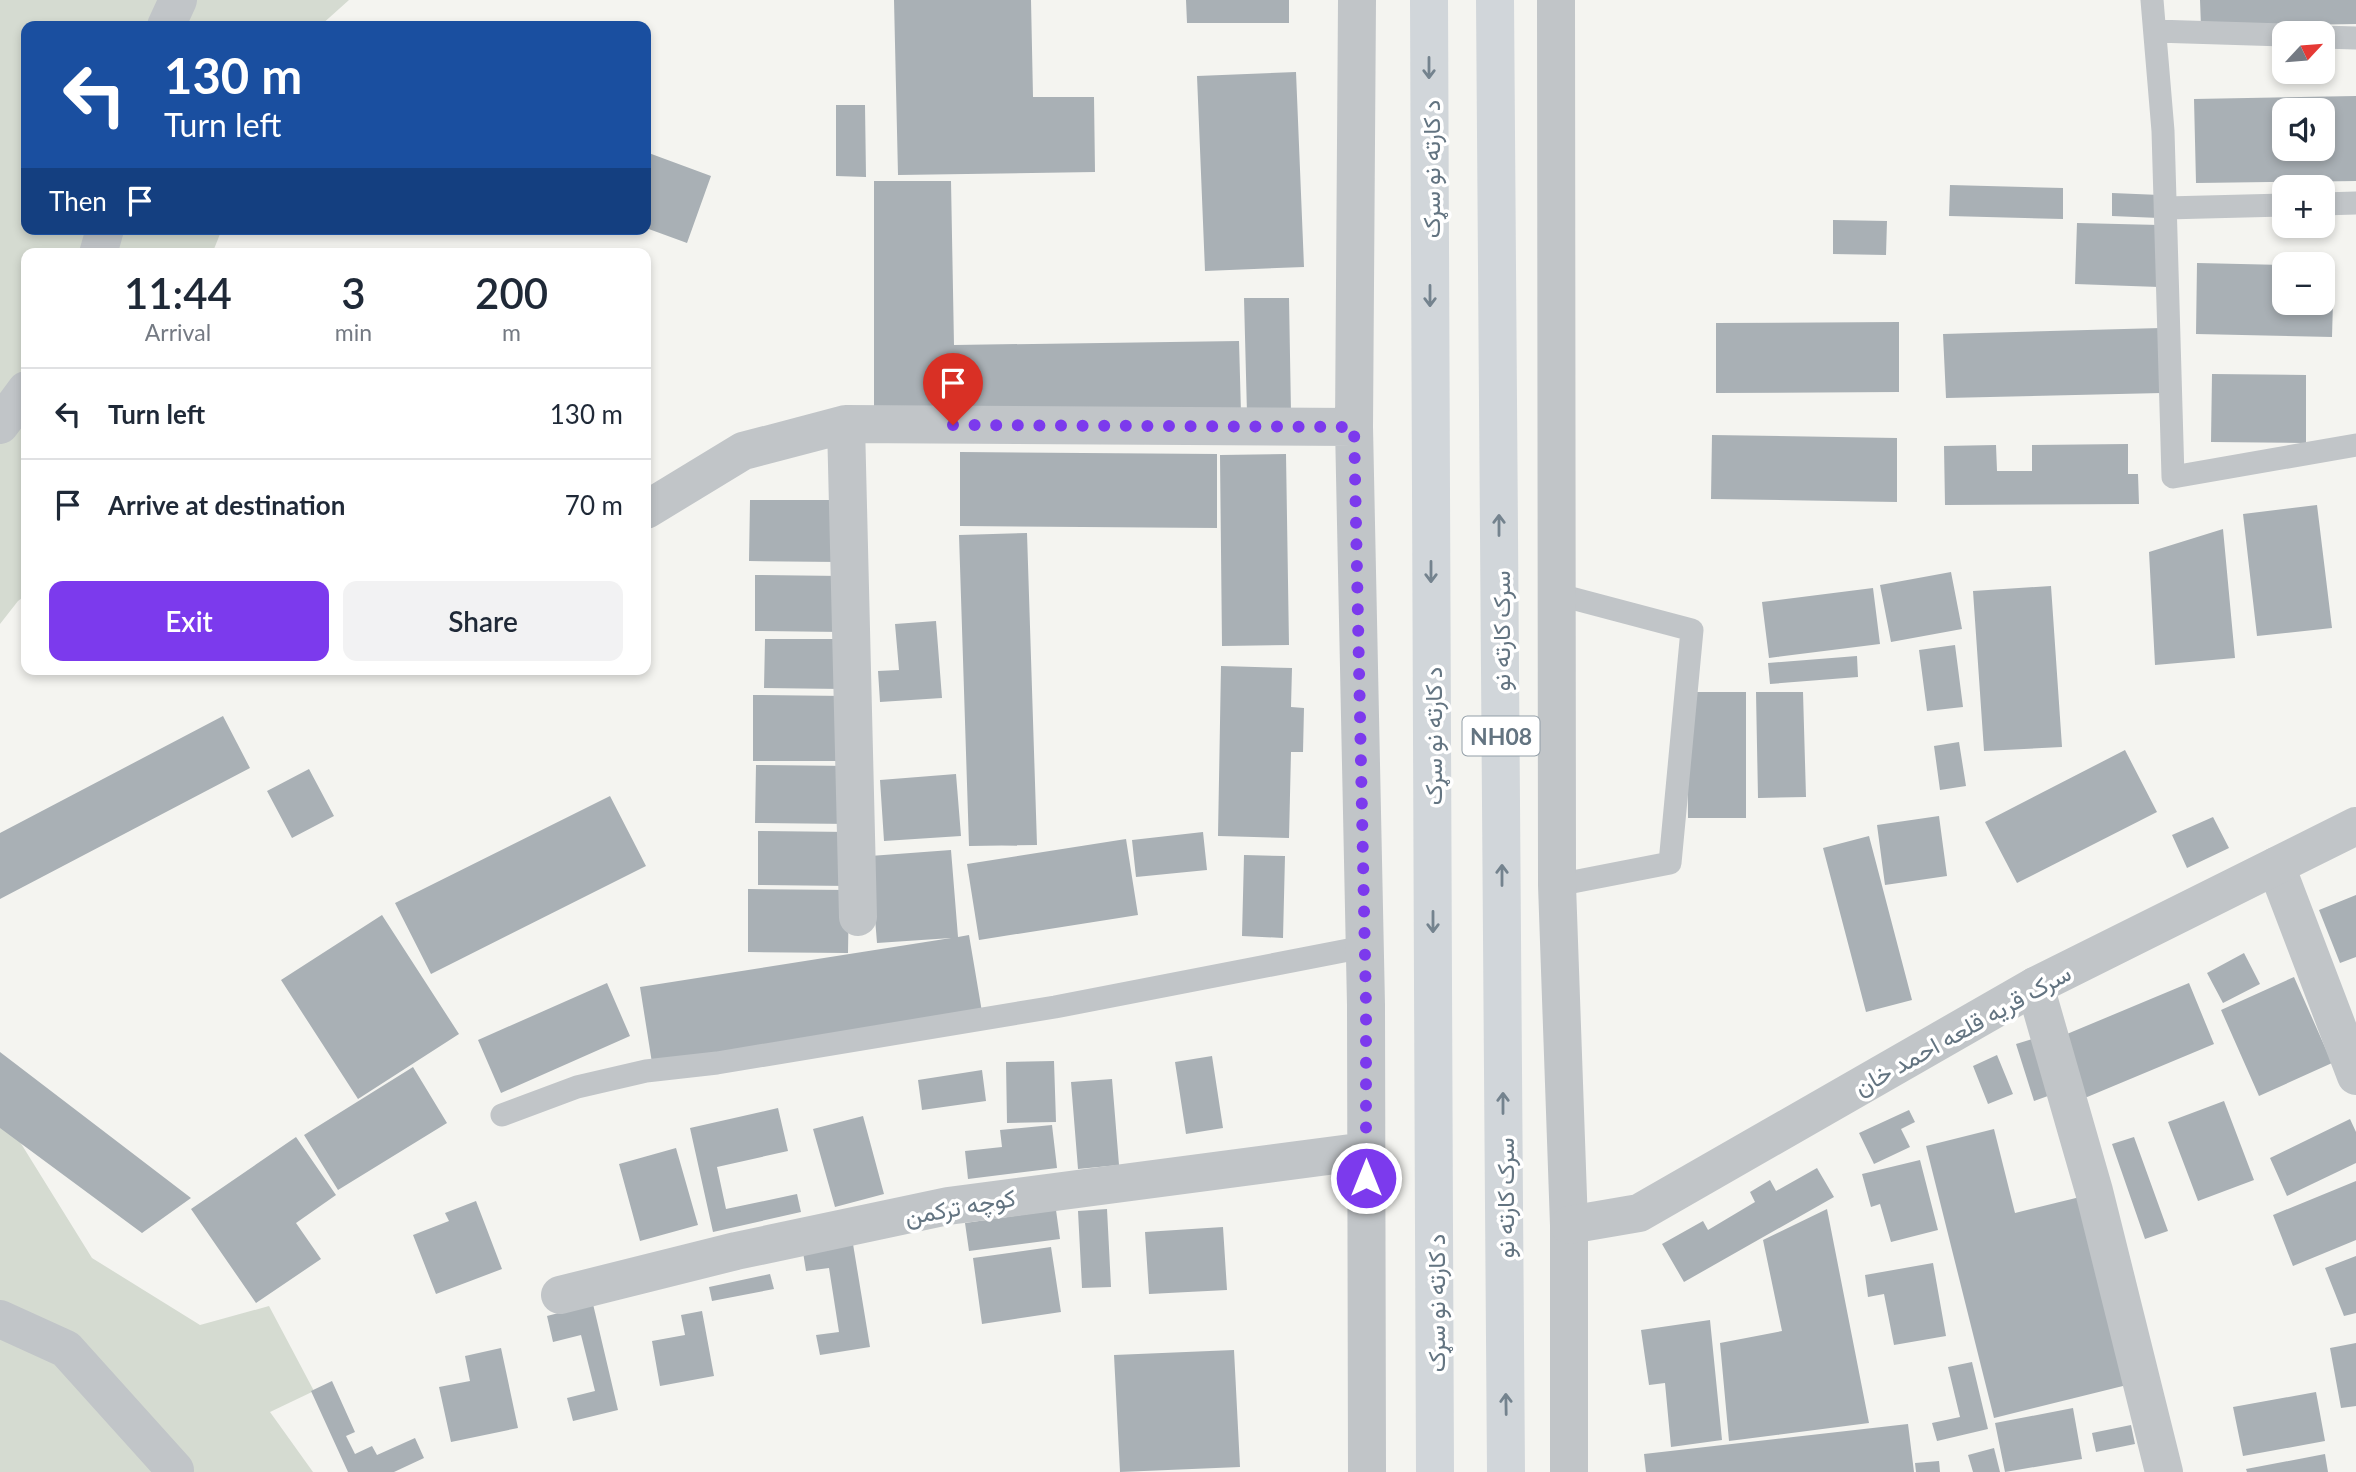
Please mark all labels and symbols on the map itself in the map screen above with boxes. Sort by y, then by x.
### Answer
north arrow [2272,21,2334,84]
one-way arrow [1422,56,1436,79]
street label: د کارته نو سړک [1416,100,1449,238]
one-way arrow [1423,284,1437,307]
pin [923,353,983,425]
one-way arrow [1492,514,1506,537]
one-way arrow [1424,560,1438,583]
street label: سرک کارته نو [1486,571,1517,691]
street label: د کارته نو سړک [1418,667,1451,805]
road number: NH08 [1462,716,1540,756]
one-way arrow [1495,864,1508,887]
one-way arrow [1426,910,1440,933]
street label: سرک قریه قلعه احمد خان [1849,957,2076,1102]
one-way arrow [1496,1092,1510,1115]
street label: سرک کارته نو [1490,1138,1521,1258]
position arrow [1329,1141,1403,1215]
street label: کوچه ترکمن [902,1182,1018,1233]
street label: د کارته نو سړک [1421,1234,1454,1372]
one-way arrow [1499,1393,1513,1416]

